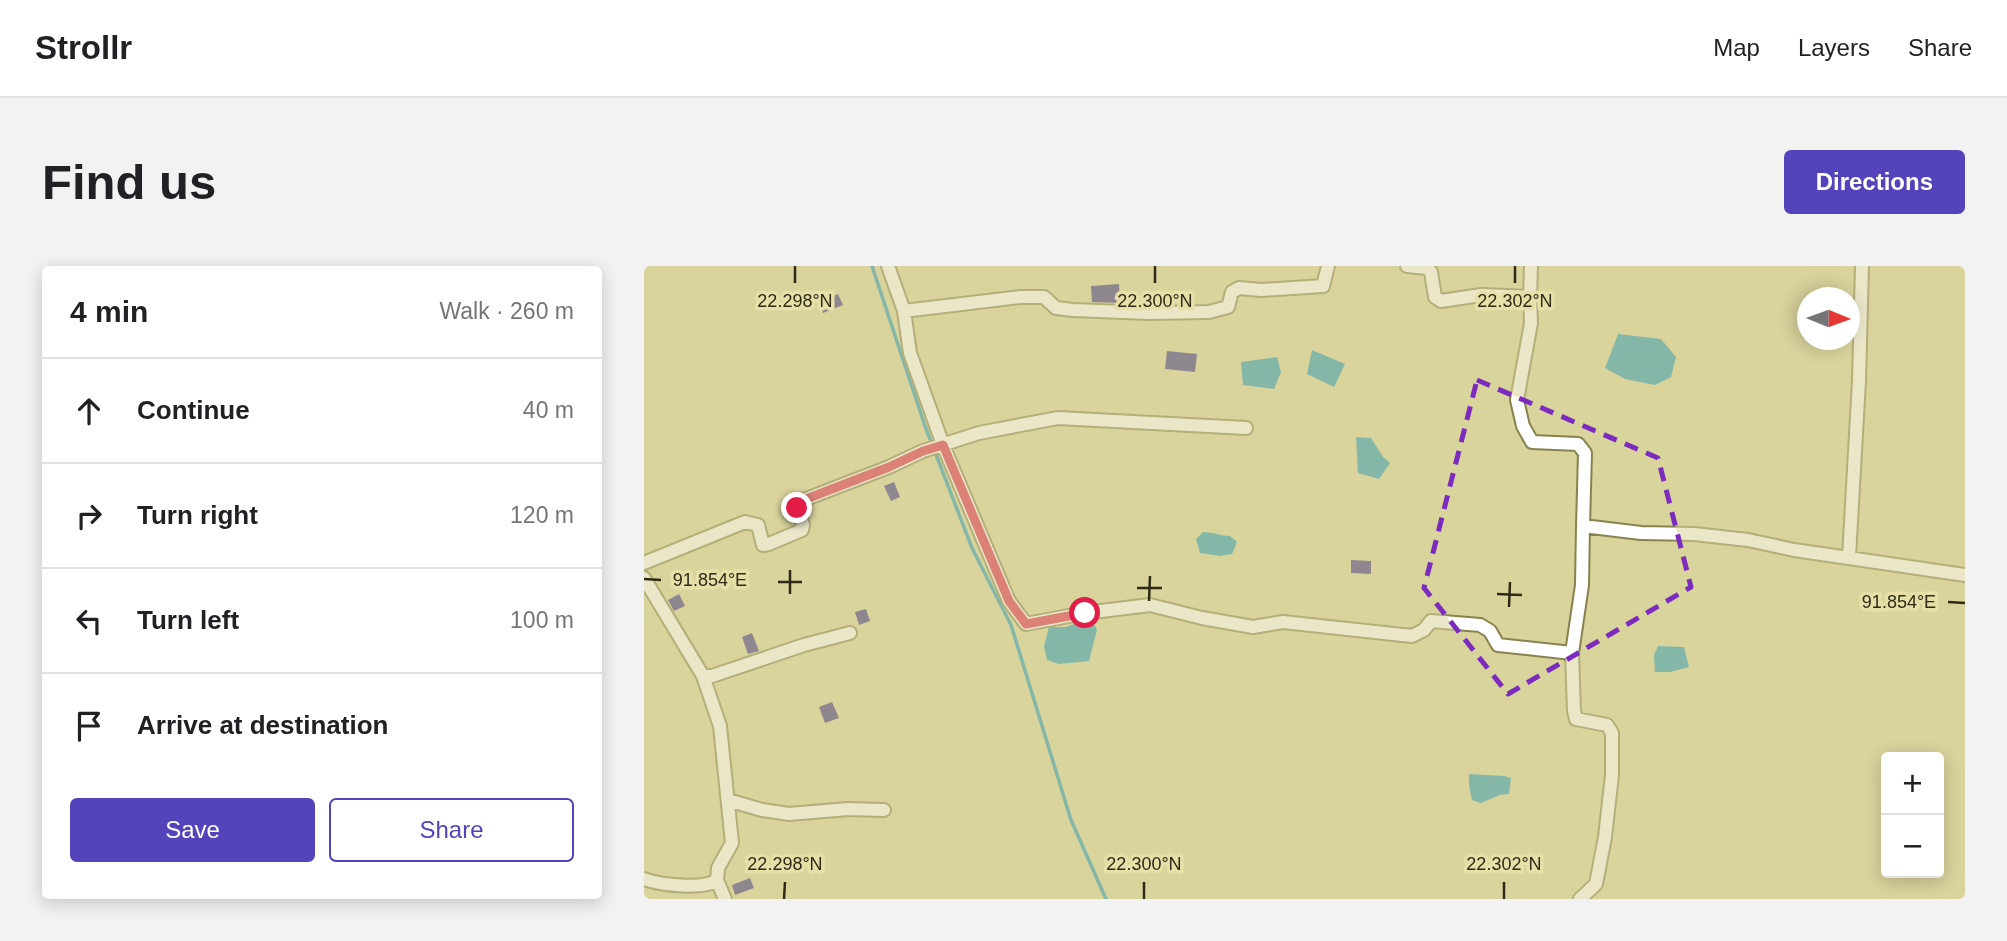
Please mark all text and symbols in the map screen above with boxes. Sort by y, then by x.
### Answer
text: Strollr [35,29,132,66]
text: Map [1713,34,1760,61]
text: Layers [1798,34,1870,61]
text: Share [1908,34,1972,61]
button: Directions [1784,150,1965,214]
text: Find us [42,155,216,209]
north arrow [1797,287,1860,350]
text: 22.298°N [757,291,833,311]
text: 22.300°N [1117,291,1193,311]
text: 22.302°N [1477,291,1553,311]
text: 4 min [70,295,148,328]
text: Walk · 260 m [439,298,574,324]
icon: ahead [70,392,108,430]
text: Continue [137,395,250,425]
text: 40 m [523,397,574,423]
route end [781,492,812,523]
icon: right [70,497,108,535]
text: Turn right [137,500,258,530]
text: 120 m [510,502,574,528]
text: 91.854°E [673,570,747,590]
text: 91.854°E [1862,592,1936,612]
route start [1069,597,1100,628]
icon: left [70,602,108,640]
text: Turn left [137,605,239,635]
text: 100 m [510,607,574,633]
icon: arrive [70,707,108,745]
text: Arrive at destination [137,710,388,740]
map controls [1881,752,1944,878]
button: + [1881,752,1944,815]
button: Save [70,798,315,862]
button: Share [329,798,574,862]
button: − [1881,815,1944,878]
text: 22.298°N [747,854,823,874]
text: 22.300°N [1106,854,1182,874]
text: 22.302°N [1466,854,1542,874]

